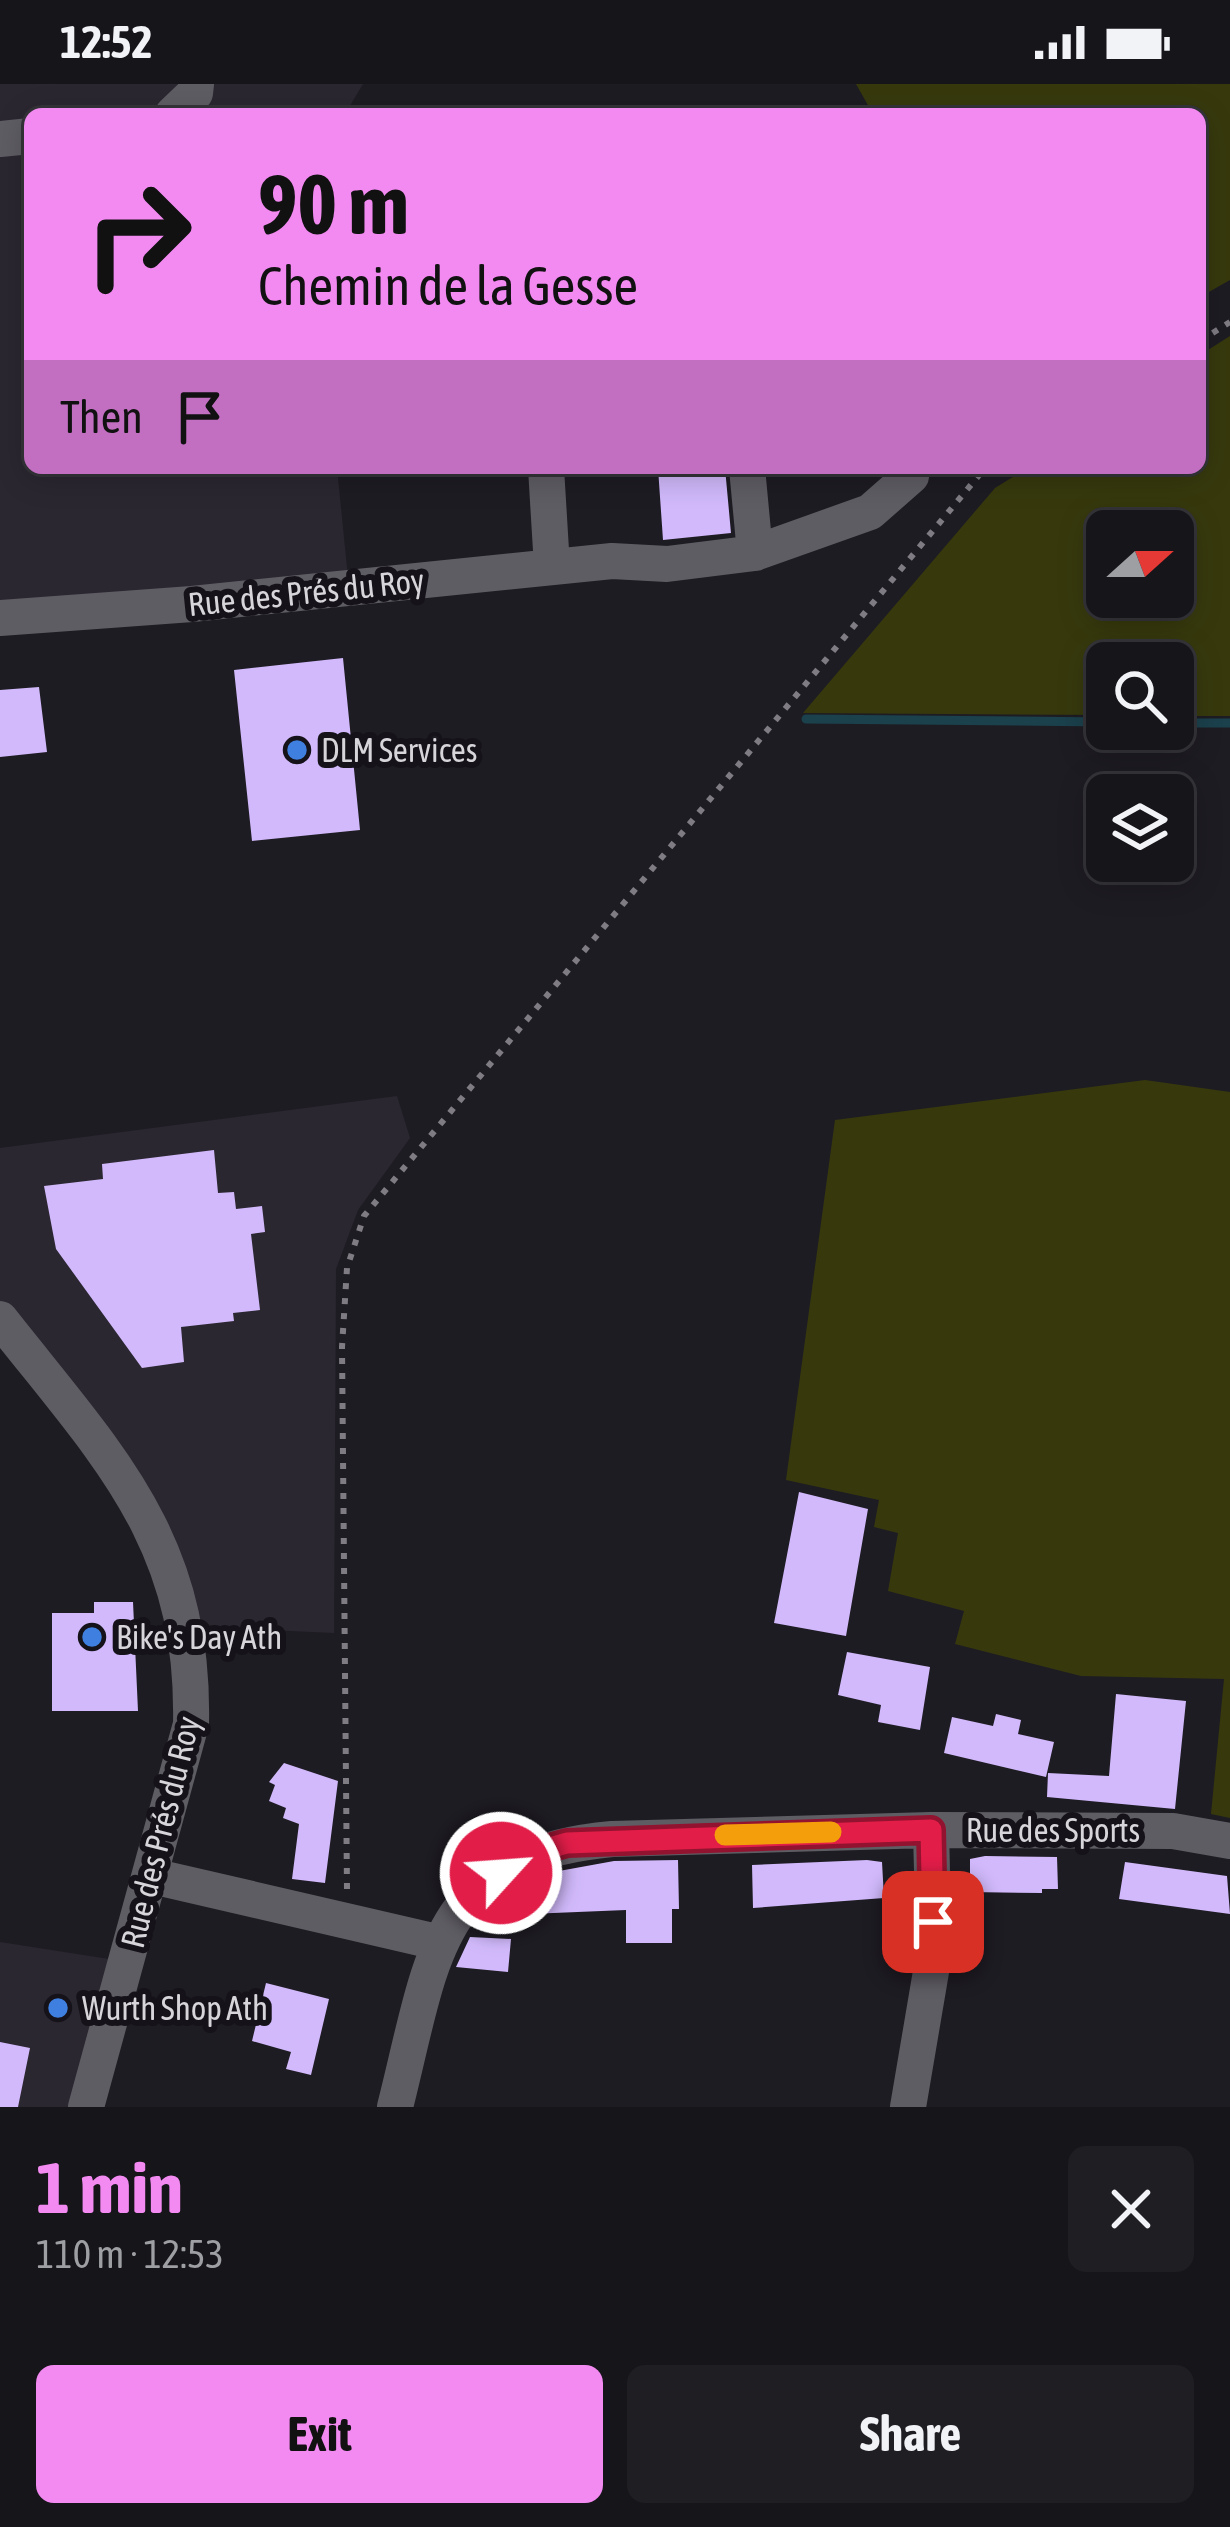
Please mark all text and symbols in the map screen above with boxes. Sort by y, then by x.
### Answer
text: 12:52 [60,16,153,68]
icon: right [60,156,216,312]
text: 90 m [258,156,409,252]
text: Chemin de la Gesse [258,255,638,316]
icon: arrive [167,384,233,450]
text: Then [60,391,143,443]
north arrow [1086,510,1194,618]
map controls [1086,510,1194,882]
street label: Rue des Prés du Roy [186,561,426,623]
button: search [1086,642,1194,750]
place label: DLM Services [321,731,478,769]
marker: DLM Services [284,737,310,763]
button: layers [1086,774,1194,882]
place label: Bike's Day Ath [116,1618,282,1656]
marker: Bike's Day Ath [79,1624,105,1650]
street label: Rue des Prés du Roy [113,1712,207,1952]
position arrow [438,1810,564,1936]
street label: Rue des Sports [966,1811,1140,1849]
pin [882,1871,984,1973]
icon: arrive [900,1889,966,1955]
place label: Wurth Shop Ath [82,1989,268,2027]
marker: Wurth Shop Ath [45,1995,71,2021]
text: 1 min [36,2146,183,2228]
button: close [1068,2146,1194,2272]
text: 110 m · 12:53 [36,2232,224,2276]
button: Exit [36,2365,603,2503]
button: Share [627,2365,1194,2503]

